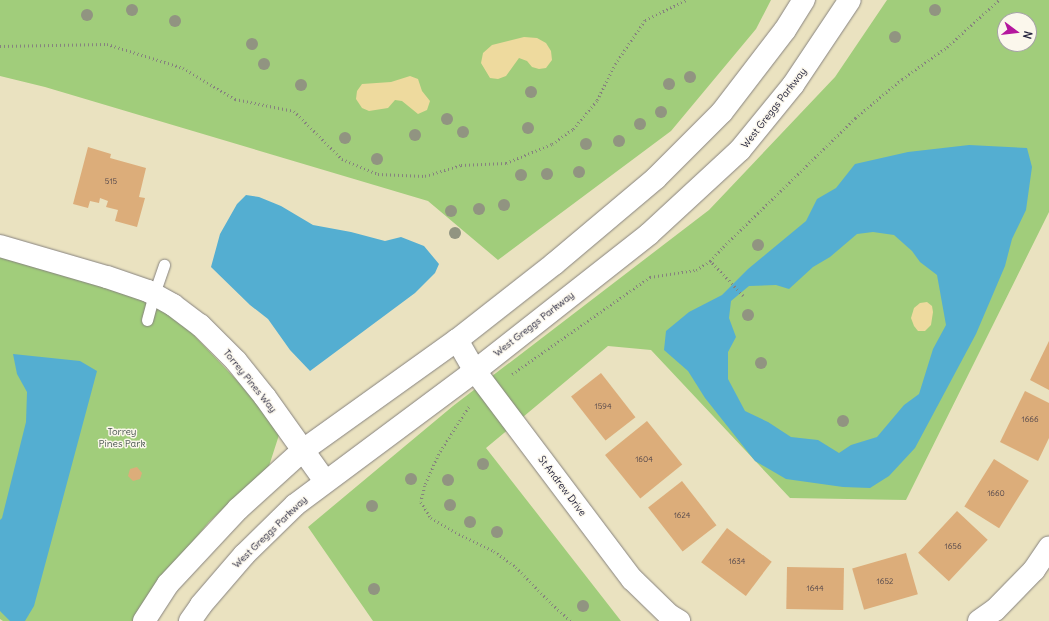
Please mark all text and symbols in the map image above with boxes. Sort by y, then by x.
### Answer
north arrow [997,12,1037,52]
text: N [1020,29,1035,40]
street label: West Greggs Parkway [739,65,809,151]
house number: 515 [105,177,117,187]
street label: West Greggs Parkway [491,289,577,359]
street label: Torrey Pines Way [221,347,279,415]
house number: 1594 [595,402,611,412]
house number: 1666 [1021,415,1039,425]
park label: Torrey Pines Park [98,425,146,448]
street label: St Andrew Drive [535,454,589,518]
house number: 1604 [635,455,653,465]
house number: 1660 [987,489,1005,499]
street label: West Greggs Parkway [230,493,310,571]
house number: 1624 [674,511,690,521]
house number: 1656 [944,542,962,552]
house number: 1634 [729,557,745,567]
house number: 1652 [877,577,893,587]
house number: 1644 [806,584,824,594]

